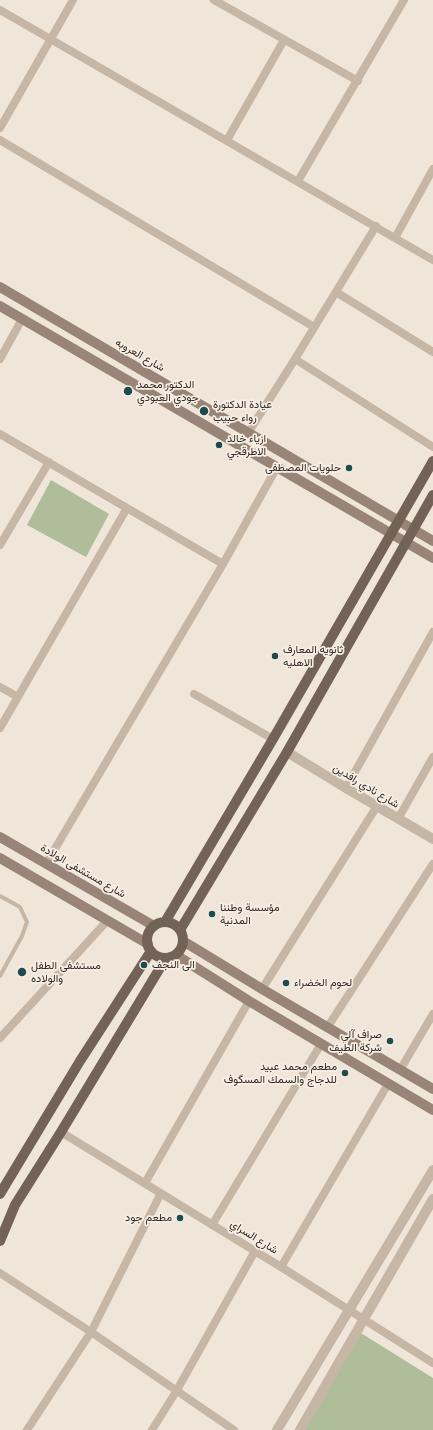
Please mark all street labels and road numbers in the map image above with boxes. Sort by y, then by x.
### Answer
street label: شارع العروبه [113,336,167,374]
street label: شارع نادي رافدين [330,761,402,811]
street label: شارع مستشفى الولادة [38,841,128,901]
street label: شارع السراي [228,1217,280,1257]

